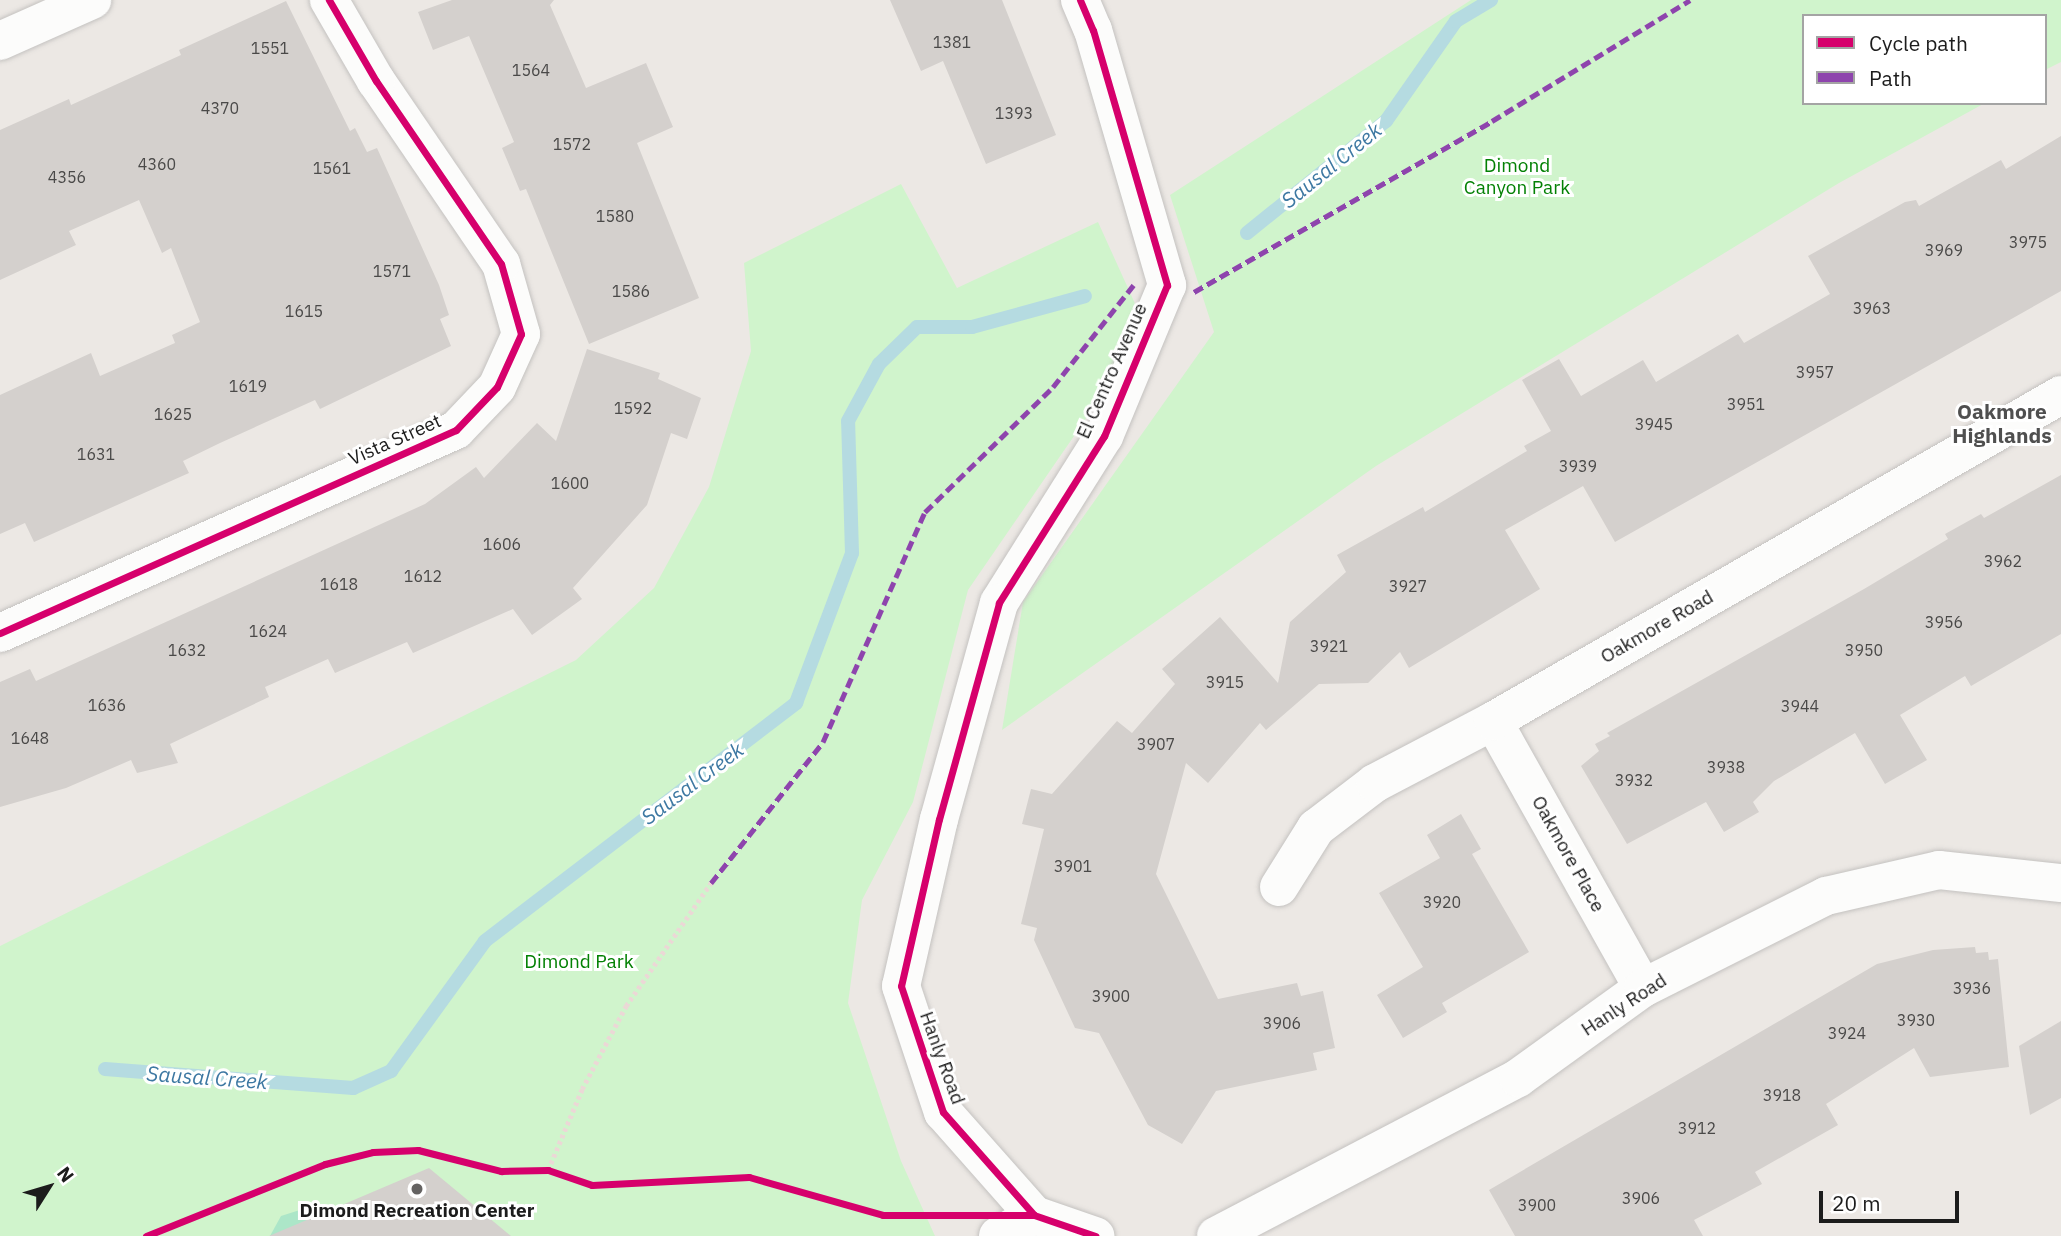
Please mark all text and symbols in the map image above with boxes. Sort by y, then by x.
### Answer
legend [1802,14,2047,105]
text: Cycle path [1869,29,1968,57]
house number: 1381 [933,32,971,52]
house number: 1551 [251,38,289,58]
house number: 1564 [512,60,550,80]
text: Path [1869,64,1912,92]
house number: 4370 [201,98,239,118]
house number: 1393 [995,103,1033,123]
water label: Sausal Creek [1276,117,1386,213]
house number: 1572 [553,134,591,154]
house number: 4360 [138,154,176,174]
park label: Dimond Canyon Park [1464,155,1570,199]
house number: 1561 [313,158,351,178]
house number: 4356 [48,167,86,187]
house number: 1580 [596,206,634,226]
house number: 3975 [2009,232,2047,252]
house number: 3969 [1925,240,1963,260]
house number: 1571 [373,261,411,281]
house number: 1586 [612,281,650,301]
house number: 3963 [1853,298,1891,318]
street label: El Centro Avenue [1072,300,1152,442]
house number: 1615 [285,301,323,321]
house number: 3957 [1796,362,1834,382]
house number: 1619 [229,376,267,396]
house number: 3951 [1727,394,1765,414]
house number: 1592 [614,398,652,418]
district label: Oakmore Highlands [1952,398,2052,448]
house number: 1625 [154,404,192,424]
street label: Vista Street [345,409,445,471]
house number: 3945 [1635,414,1673,434]
house number: 1631 [77,444,115,464]
house number: 3939 [1559,456,1597,476]
house number: 1600 [551,473,589,493]
house number: 1606 [483,534,521,554]
house number: 3962 [1984,551,2022,571]
house number: 1612 [404,566,442,586]
house number: 1618 [320,574,358,594]
house number: 3927 [1389,576,1427,596]
street label: Oakmore Road [1597,586,1717,668]
house number: 3956 [1925,612,1963,632]
house number: 1624 [249,621,287,641]
house number: 3921 [1310,636,1348,656]
house number: 1632 [168,640,206,660]
house number: 3950 [1845,640,1883,660]
house number: 3915 [1206,672,1244,692]
house number: 1636 [88,695,126,715]
house number: 3944 [1781,696,1819,716]
house number: 1648 [11,728,49,748]
house number: 3907 [1137,734,1175,754]
water label: Sausal Creek [636,736,748,830]
house number: 3938 [1707,757,1745,777]
house number: 3932 [1615,770,1653,790]
street label: Oakmore Place [1527,792,1609,916]
house number: 3901 [1054,856,1092,876]
house number: 3920 [1423,892,1461,912]
park label: Dimond Park [524,951,634,973]
street label: Hanly Road [1577,969,1671,1041]
house number: 3936 [1953,978,1991,998]
house number: 3900 [1092,986,1130,1006]
street label: Hanly Road [915,1009,969,1107]
house number: 3930 [1897,1010,1935,1030]
house number: 3906 [1263,1013,1301,1033]
house number: 3924 [1828,1023,1866,1043]
water label: Sausal Creek [146,1060,268,1094]
house number: 3918 [1763,1085,1801,1105]
house number: 3912 [1678,1118,1716,1138]
north arrow [14,1152,84,1222]
text: N [52,1162,79,1187]
scale bar [1823,1176,1963,1220]
marker: Dimond Recreation Center [409,1181,425,1197]
house number: 3906 [1622,1188,1660,1208]
text: 20 m [1832,1189,1881,1217]
house number: 3900 [1518,1195,1556,1215]
place label: Dimond Recreation Center [300,1200,534,1222]

